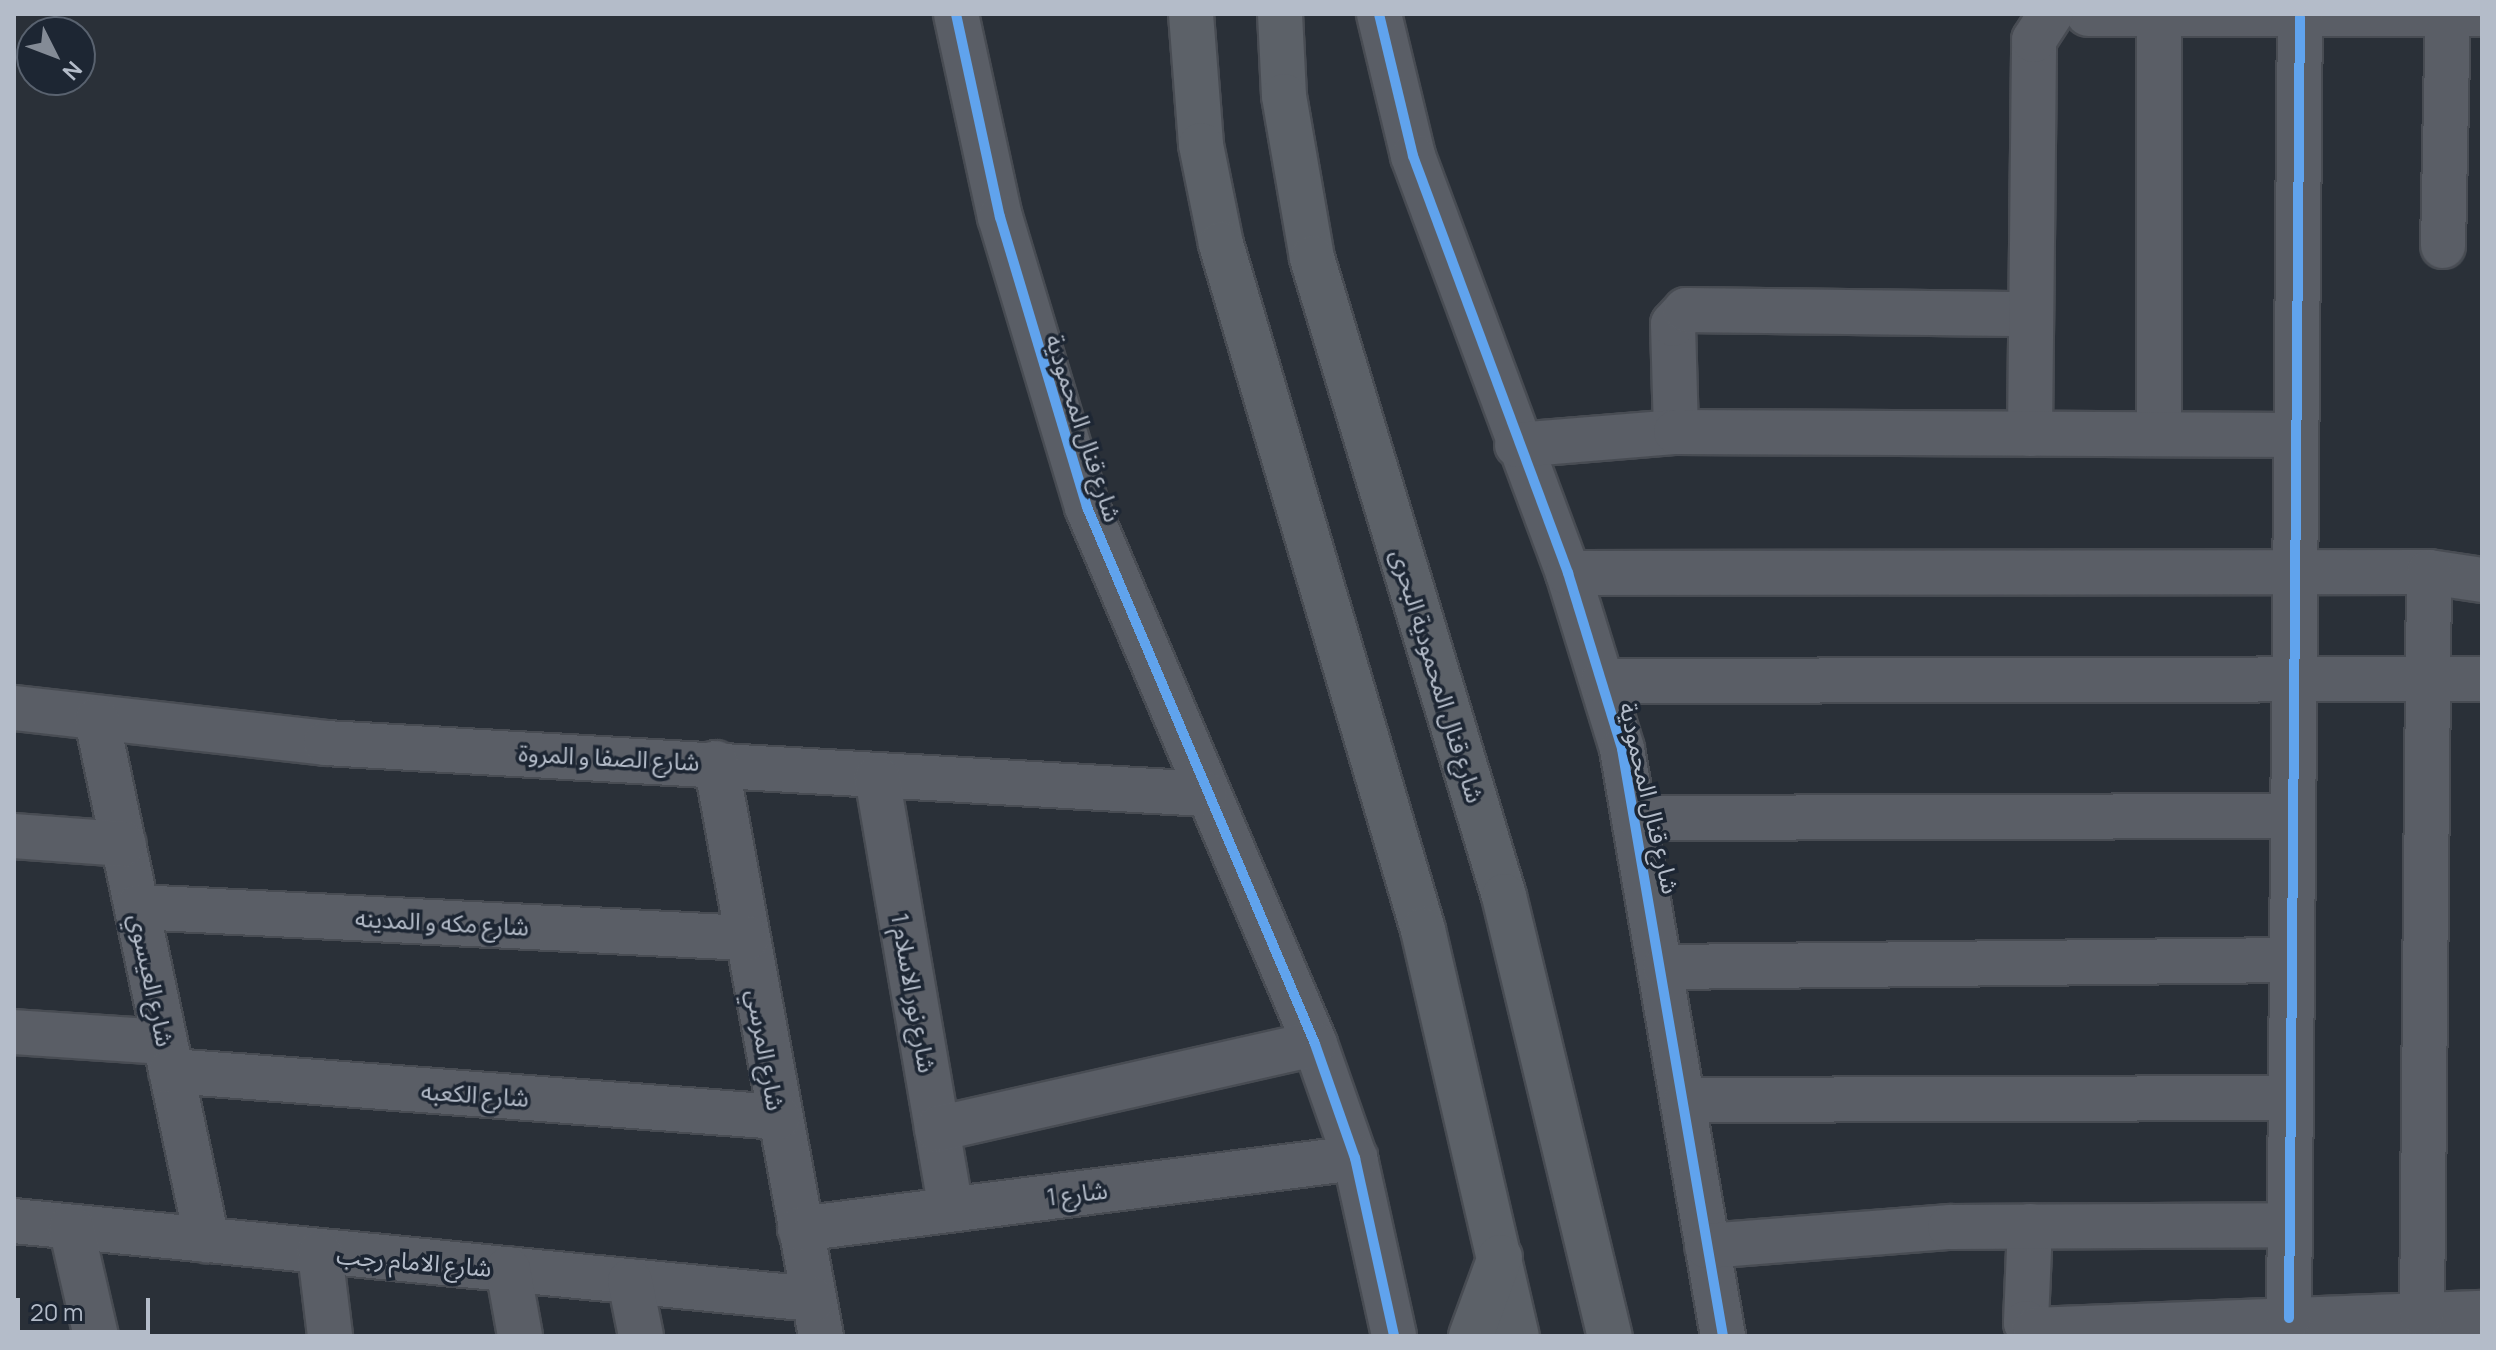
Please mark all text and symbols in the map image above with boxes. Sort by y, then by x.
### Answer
north arrow [16,16,96,96]
text: N [56,55,89,87]
street label: شارع قنال المحمودية [1040,331,1128,525]
street label: شارع قنال المحمودية البحرى [1386,546,1490,806]
street label: شارع قنال المحمودية [1614,699,1686,897]
street label: شارع الصفا و المروة [518,738,700,776]
street label: شارع مكه و المدينه [354,903,530,941]
street label: شارع العيسوي [124,911,180,1049]
street label: شارع نور الاسلام 1 [886,911,942,1075]
street label: شارع المرسي [741,987,791,1113]
street label: شارع الكعبه [420,1076,530,1112]
street label: شارع 1 [1045,1175,1109,1211]
street label: شارع الامام رجب [335,1240,493,1282]
scale bar [20,1282,154,1332]
text: 20 m [30,1295,83,1328]

